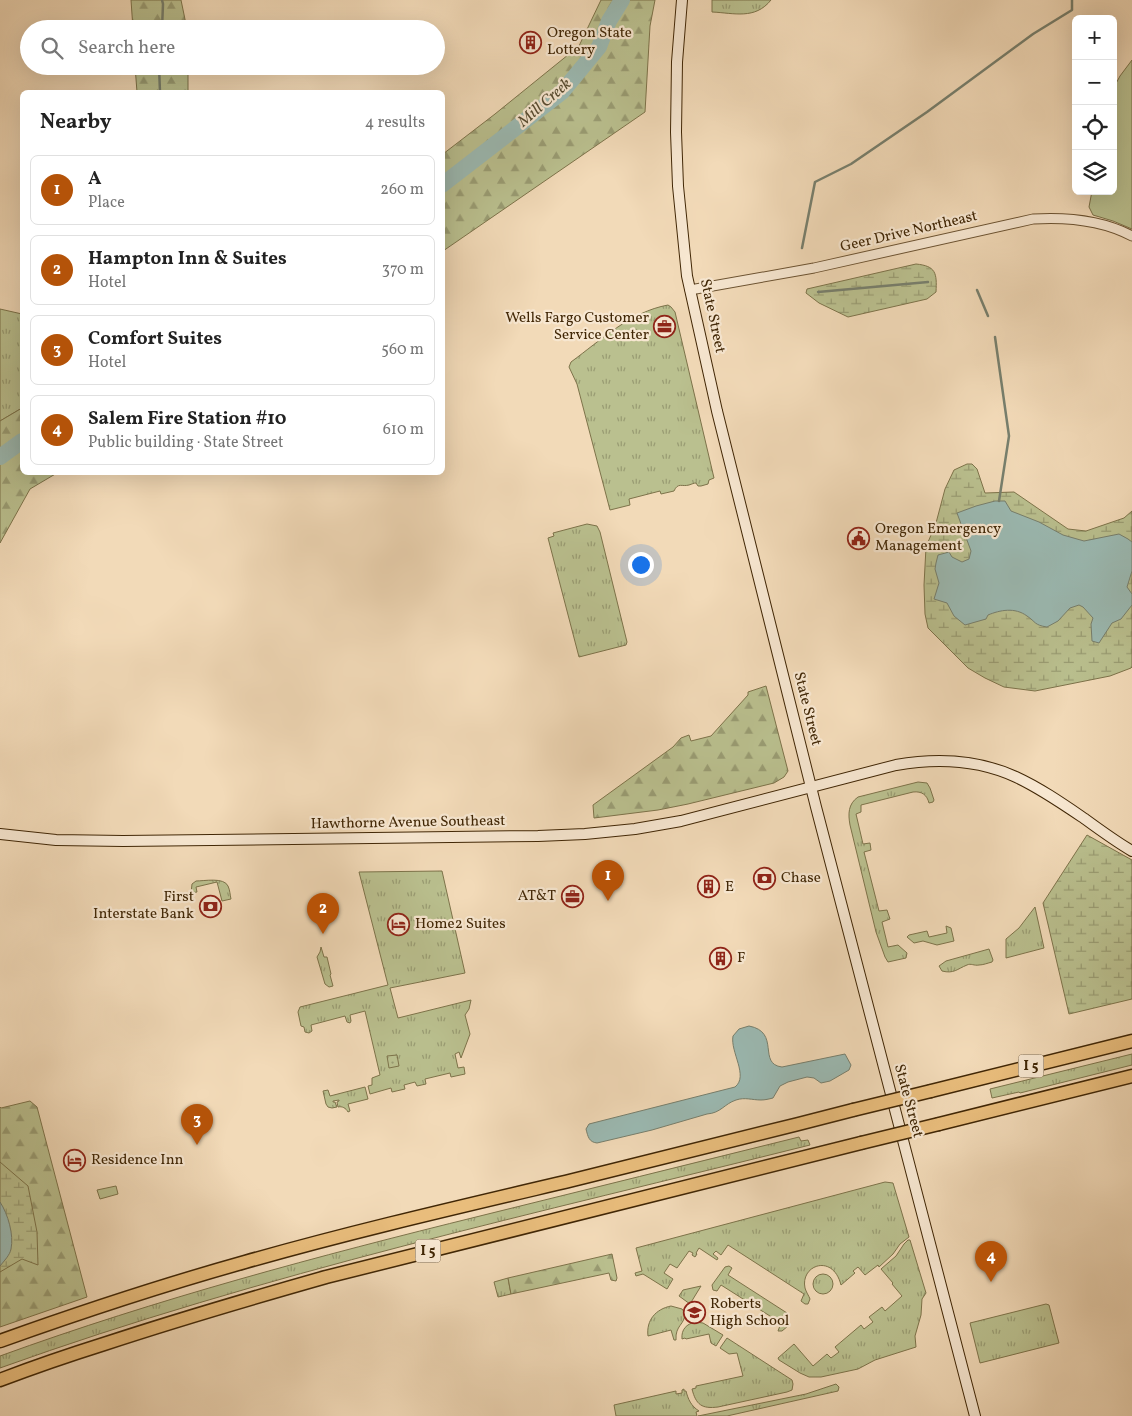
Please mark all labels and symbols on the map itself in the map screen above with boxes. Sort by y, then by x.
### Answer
place label: Oregon State Lottery [547,23,632,61]
building icon: Oregon State Lottery [519,30,543,54]
water label: Mill Creek [513,73,577,133]
street label: Geer Drive Northeast [838,206,980,258]
street label: State Street [694,277,730,355]
place label: Wells Fargo Customer Service Center [505,308,649,346]
office icon: Wells Fargo Customer Service Center [653,315,677,339]
place label: Oregon Emergency Management [875,519,1001,557]
public building icon: Oregon Emergency Management [847,526,871,550]
your location [628,552,654,578]
street label: State Street [788,670,826,748]
street label: Hawthorne Avenue Southeast [310,811,506,835]
pin: 1 [592,860,624,901]
bank icon: Chase [753,866,777,890]
place label: Chase [781,868,821,889]
building icon: E [697,875,721,899]
place label: E [725,877,734,898]
office icon: AT&T [560,884,584,908]
place label: AT&T [518,886,556,907]
place label: First Interstate Bank [93,887,194,925]
pin: 2 [307,893,339,934]
bank icon: First Interstate Bank [198,894,222,918]
hotel icon: Home2 Suites [387,912,411,936]
place label: Home2 Suites [415,914,506,935]
building icon: F [709,946,733,970]
place label: F [737,948,745,969]
road number: I 5 [1018,1054,1044,1078]
street label: State Street [888,1062,928,1140]
pin: 3 [181,1104,213,1145]
hotel icon: Residence Inn [63,1148,87,1172]
place label: Residence Inn [91,1150,184,1171]
road number: I 5 [416,1240,440,1262]
pin: 4 [975,1241,1007,1282]
place label: Roberts High School [710,1294,789,1332]
school or university icon: Roberts High School [682,1301,706,1325]

